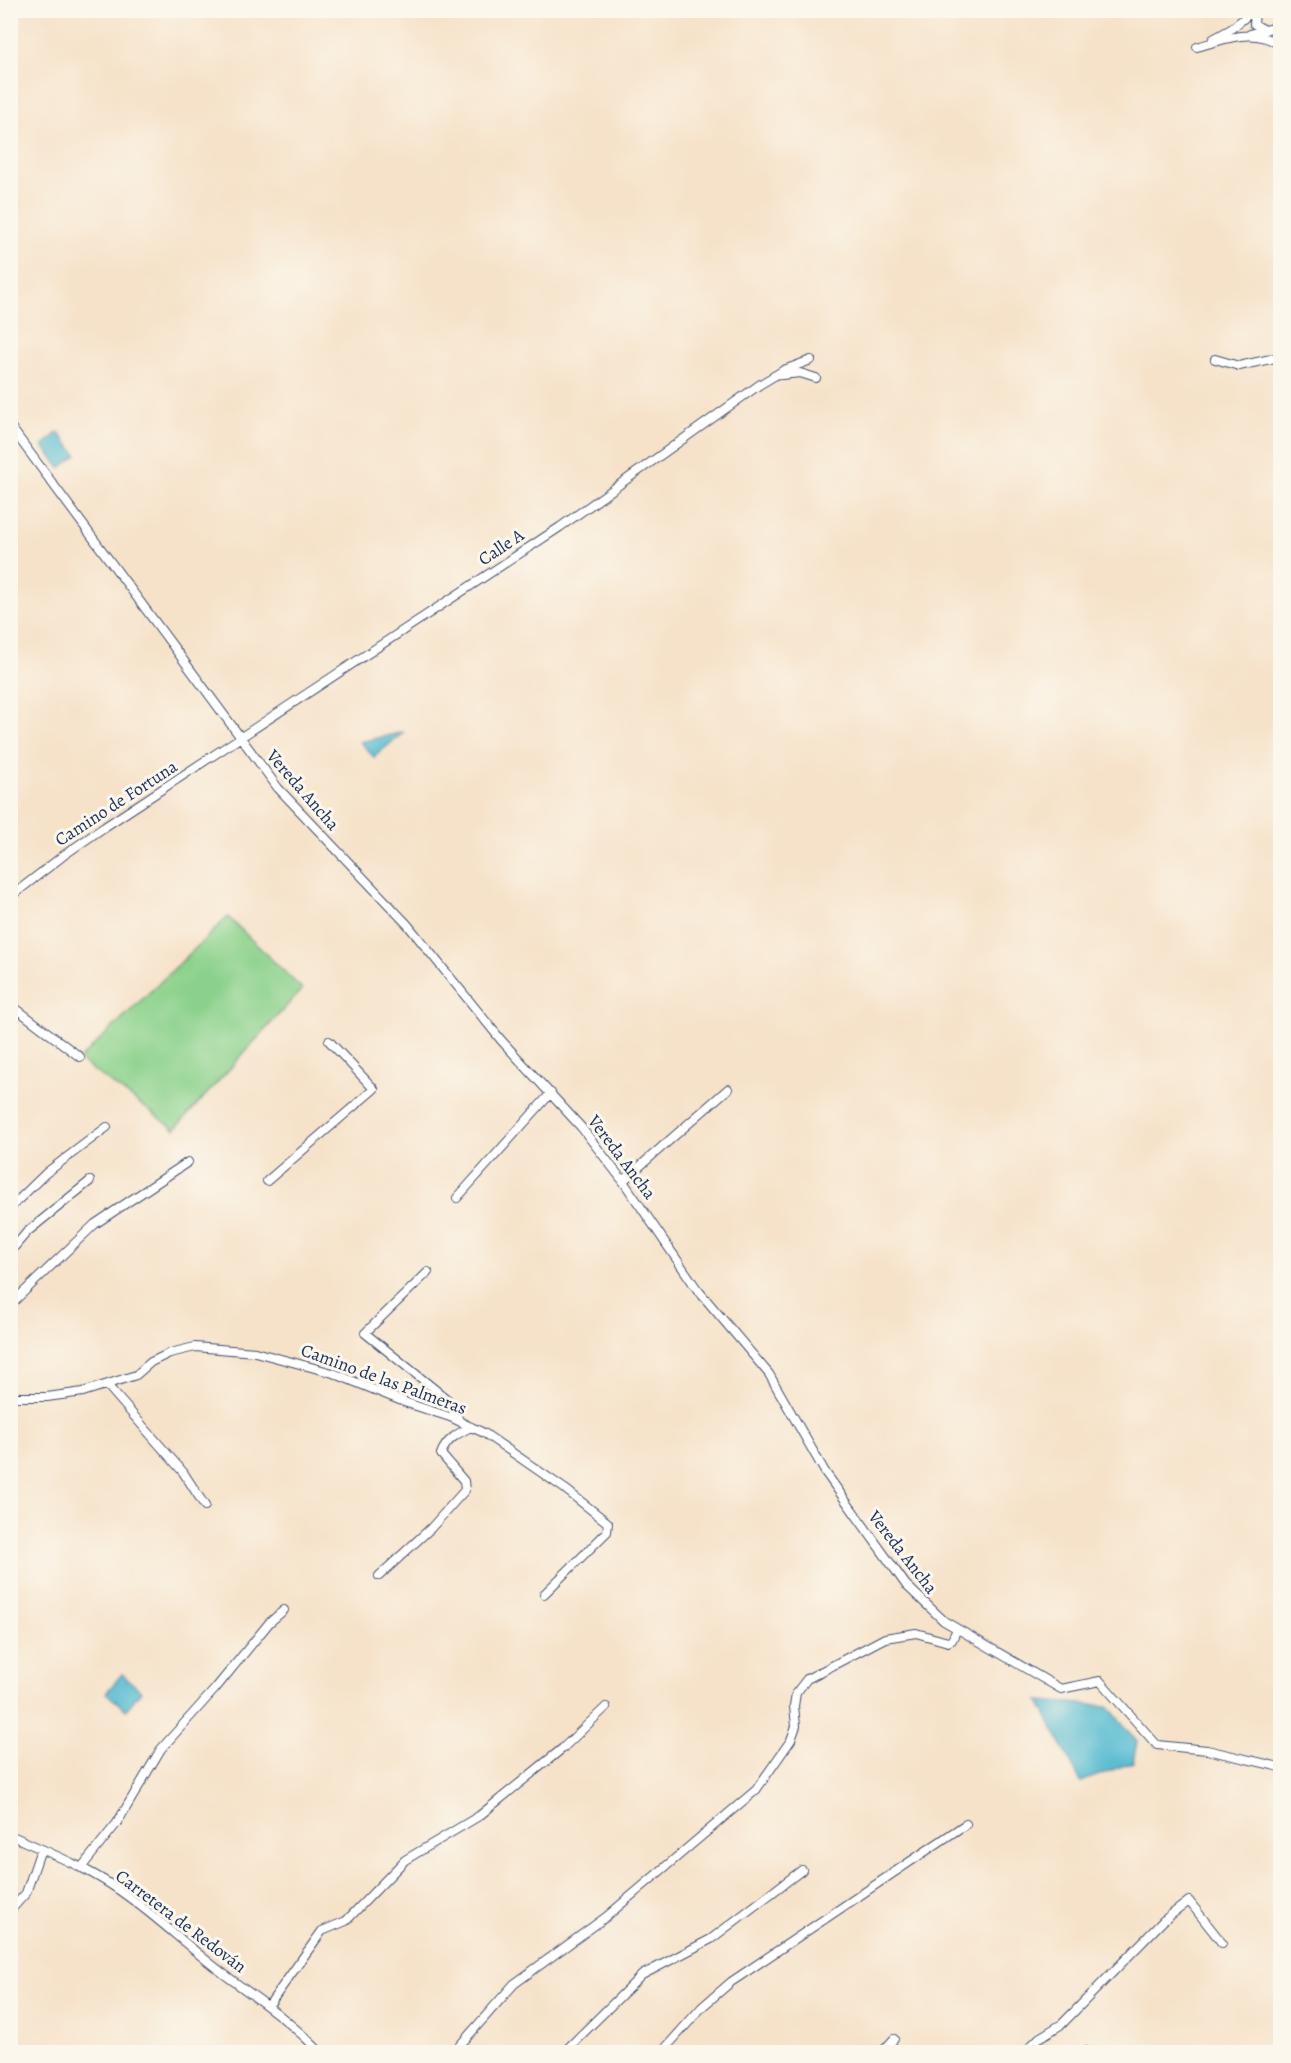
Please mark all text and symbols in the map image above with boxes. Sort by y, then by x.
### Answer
street label: Calle A [473,523,529,571]
street label: Vereda Ancha [261,744,345,836]
street label: Camino de Fortuna [50,754,182,852]
street label: Vereda Ancha [582,1109,662,1205]
street label: Camino de las Palmeras [298,1338,470,1420]
street label: Vereda Ancha [862,1505,944,1599]
street label: Carretera de Redován [111,1864,251,1978]

